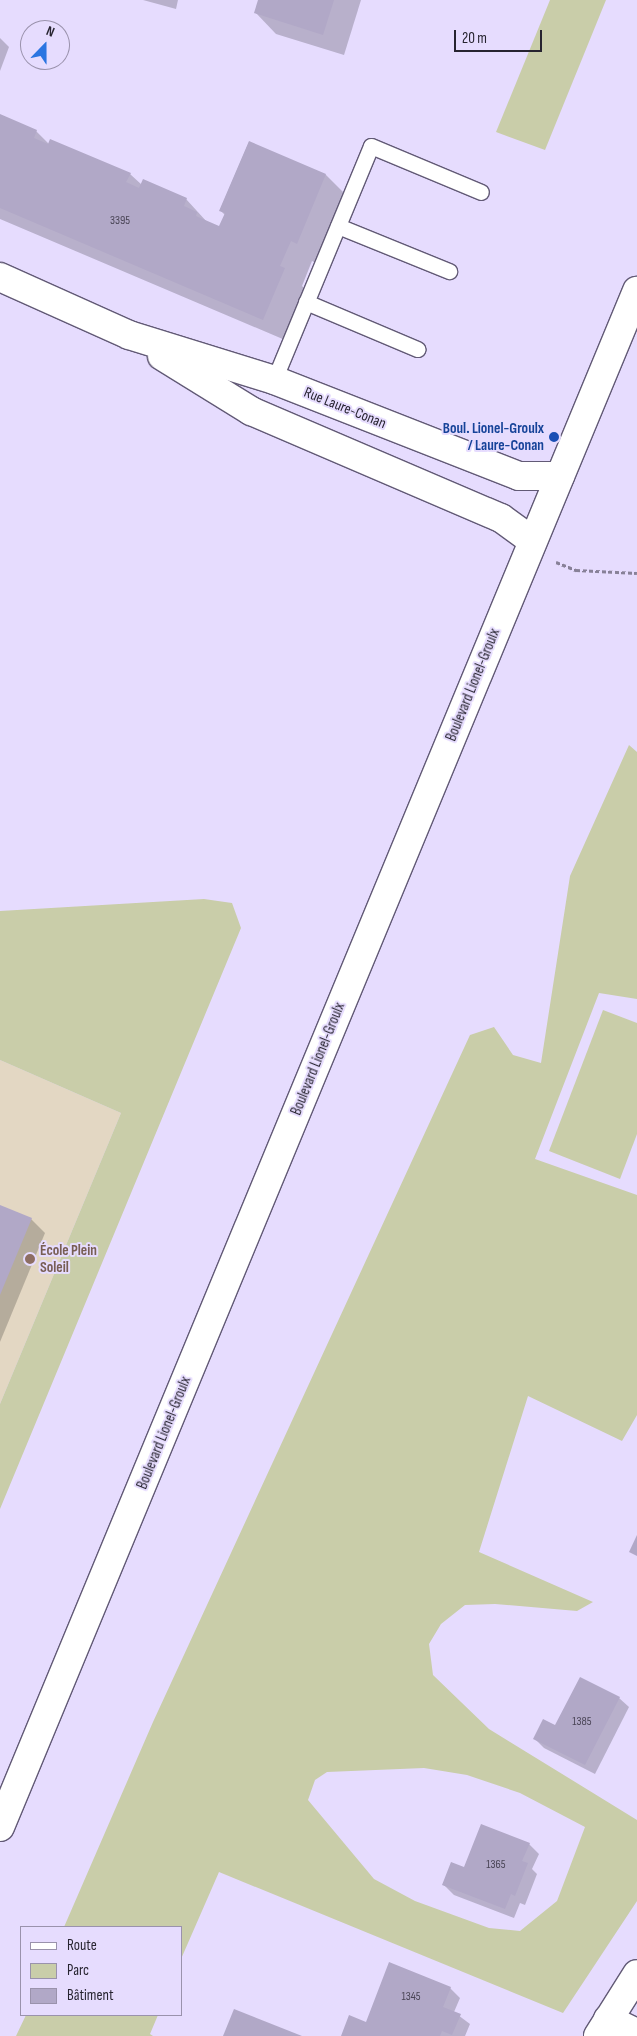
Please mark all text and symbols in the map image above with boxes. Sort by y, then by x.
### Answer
north arrow [20,20,70,70]
scale bar [457,20,544,52]
text: N [44,22,57,41]
text: 20 m [462,29,487,48]
house number: 3395 [110,214,130,228]
street label: Rue Laure-Conan [301,383,389,433]
place label: Boul. Lionel-Groulx / Laure-Conan [443,419,544,454]
marker: Boul. Lionel-Groulx / Laure-Conan [548,431,560,443]
street label: Boulevard Lionel-Groulx [442,626,504,744]
street label: Boulevard Lionel-Groulx [287,1000,349,1118]
place label: École Plein Soleil [40,1241,97,1276]
marker: École Plein Soleil [24,1253,36,1265]
street label: Boulevard Lionel-Groulx [133,1374,195,1492]
house number: 1385 [572,1715,592,1729]
house number: 1365 [486,1858,506,1872]
legend [20,1926,182,2016]
text: Route [67,1936,97,1955]
text: Parc [67,1961,89,1980]
text: Bâtiment [67,1986,114,2005]
house number: 1345 [401,1990,421,2004]

